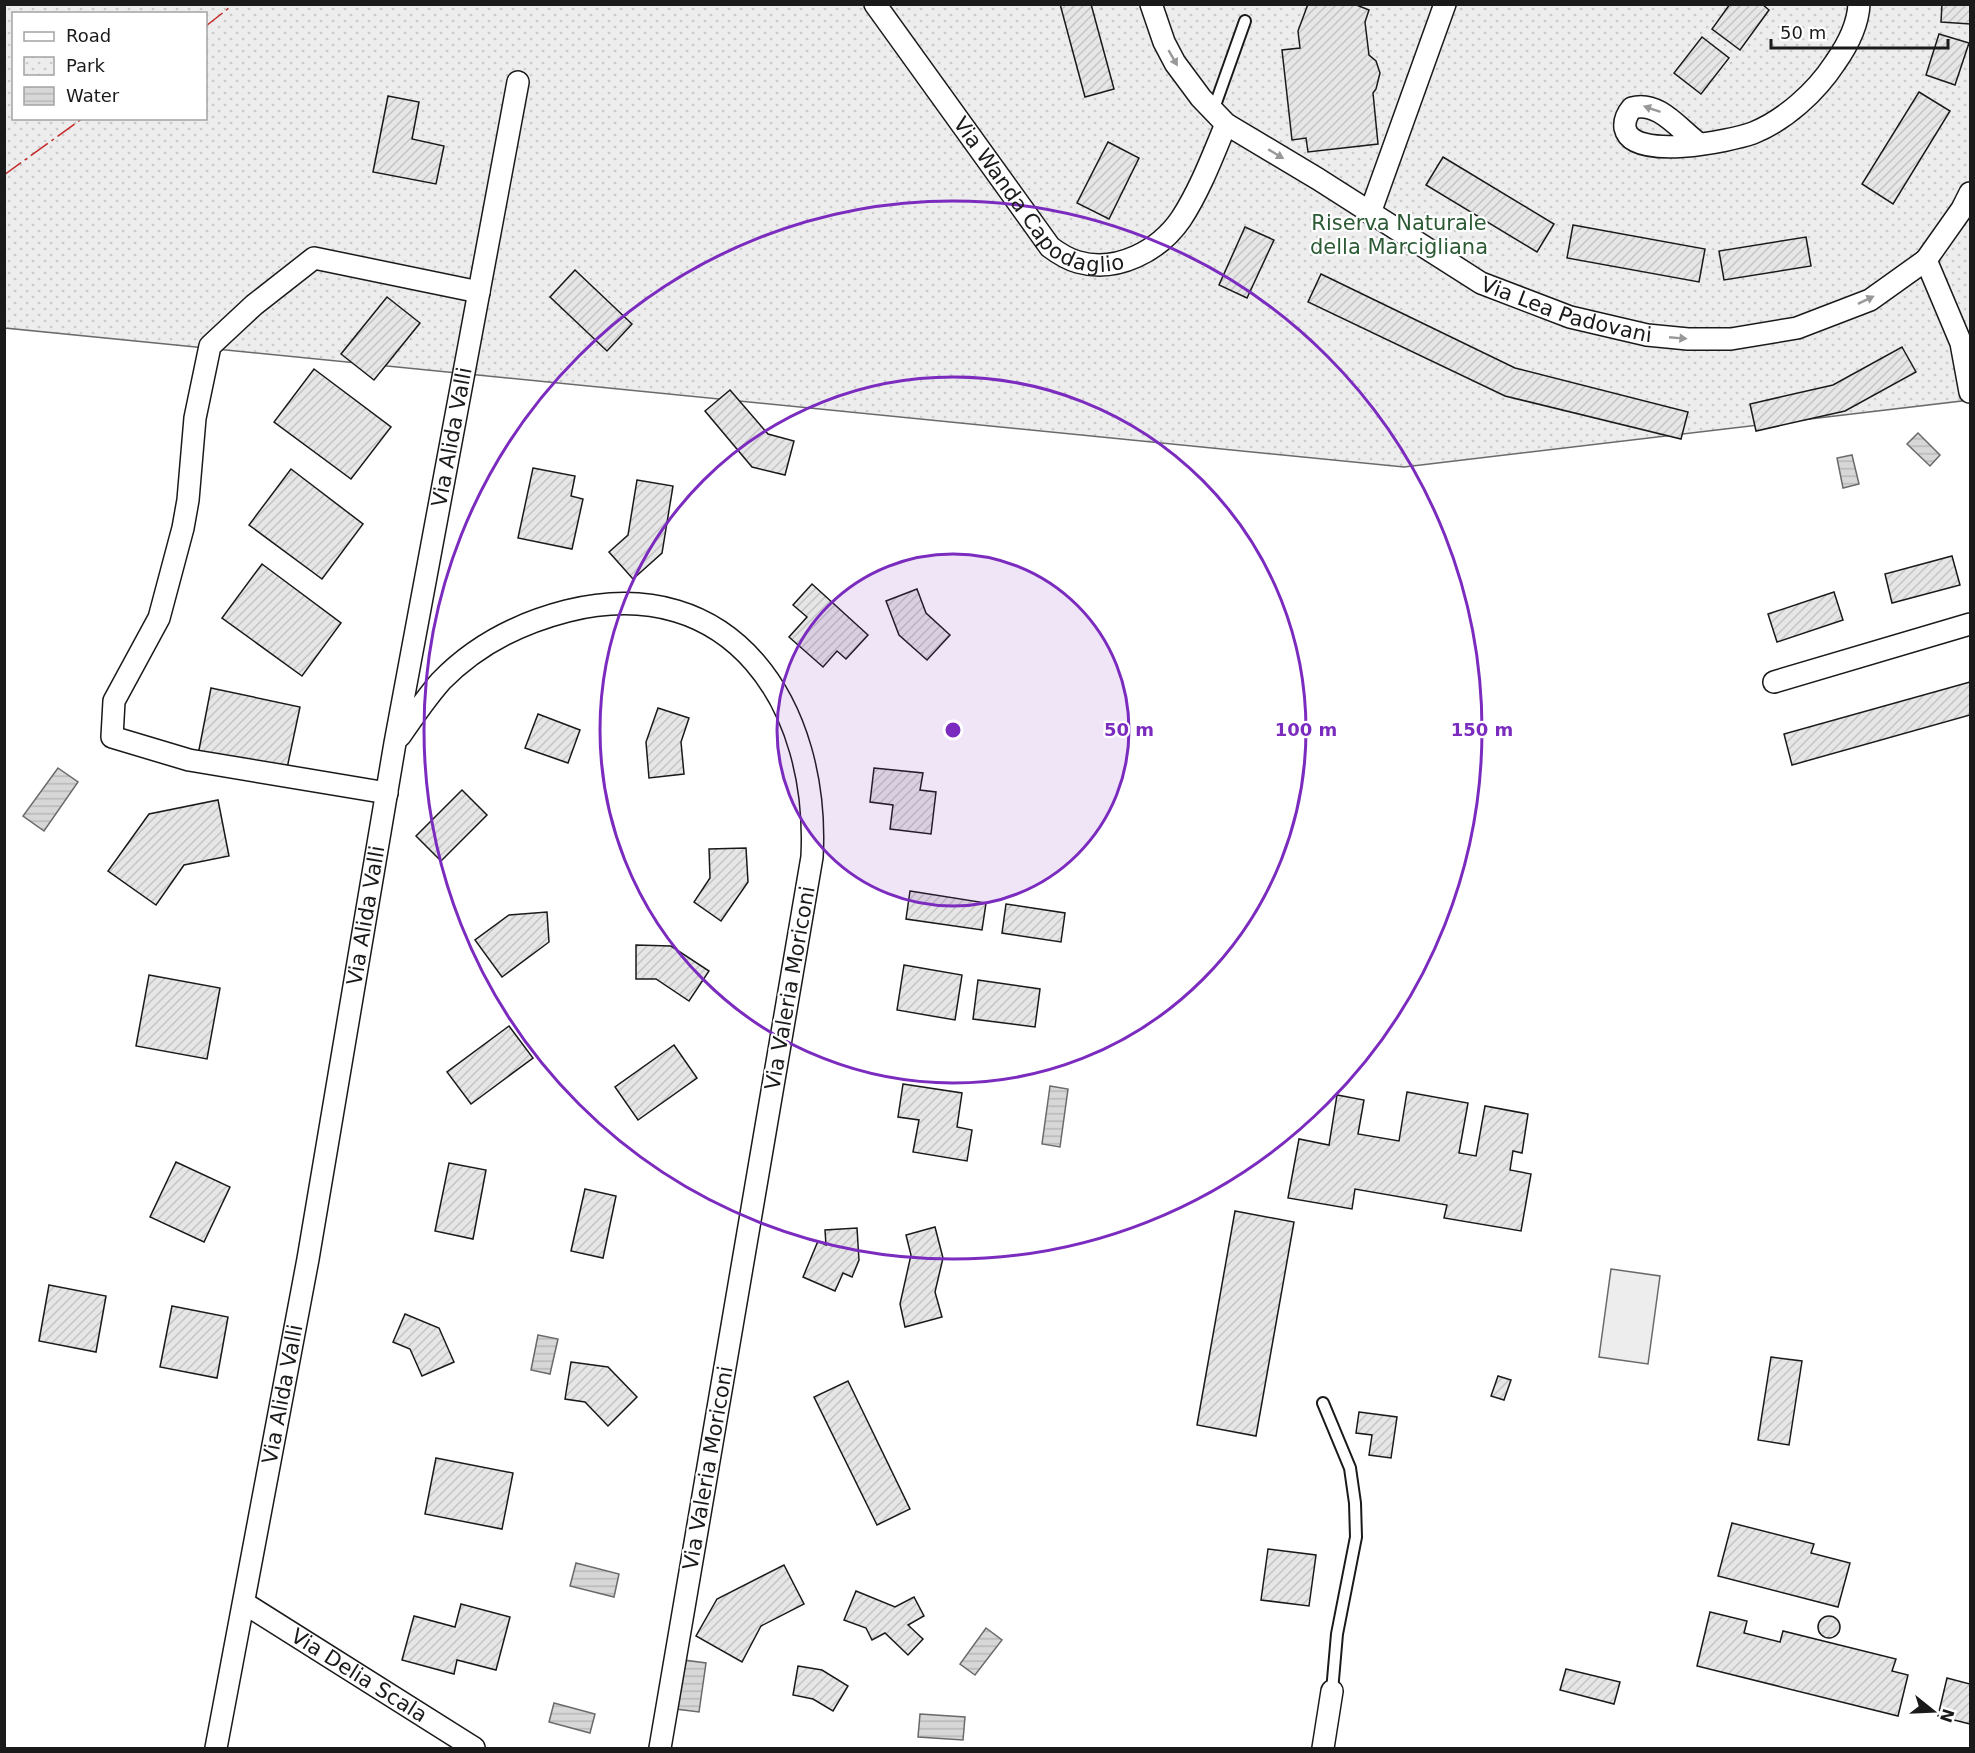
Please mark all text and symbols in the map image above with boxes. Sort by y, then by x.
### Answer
legend [12,12,207,120]
scale bar [1771,12,1948,50]
text: 50 m [1780,22,1826,43]
text: Road [66,25,111,46]
one-way arrow [1168,50,1178,67]
text: Park [66,55,105,76]
text: Water [66,85,120,106]
one-way arrow [1642,104,1660,114]
street label: Via Wanda Capodaglio [948,112,1127,277]
one-way arrow [1268,149,1284,160]
park label: Riserva Naturale della Marcigliana [1310,211,1488,259]
street label: Via Lea Padovani [1477,272,1653,347]
one-way arrow [1858,296,1875,305]
one-way arrow [1668,333,1687,343]
street label: Via Alida Valli [427,365,477,509]
text: 50 m [1104,719,1154,740]
text: 100 m [1275,719,1337,740]
text: 150 m [1451,719,1513,740]
centre of rings [943,720,963,740]
street label: Via Alida Valli [342,844,390,987]
street label: Via Valeria Moriconi [760,884,820,1092]
street label: Via Alida Valli [258,1322,307,1466]
street label: Via Valeria Moriconi [678,1364,738,1572]
street label: Via Delia Scala [287,1624,431,1727]
north arrow [1903,1681,1963,1741]
text: N [1936,1706,1958,1725]

